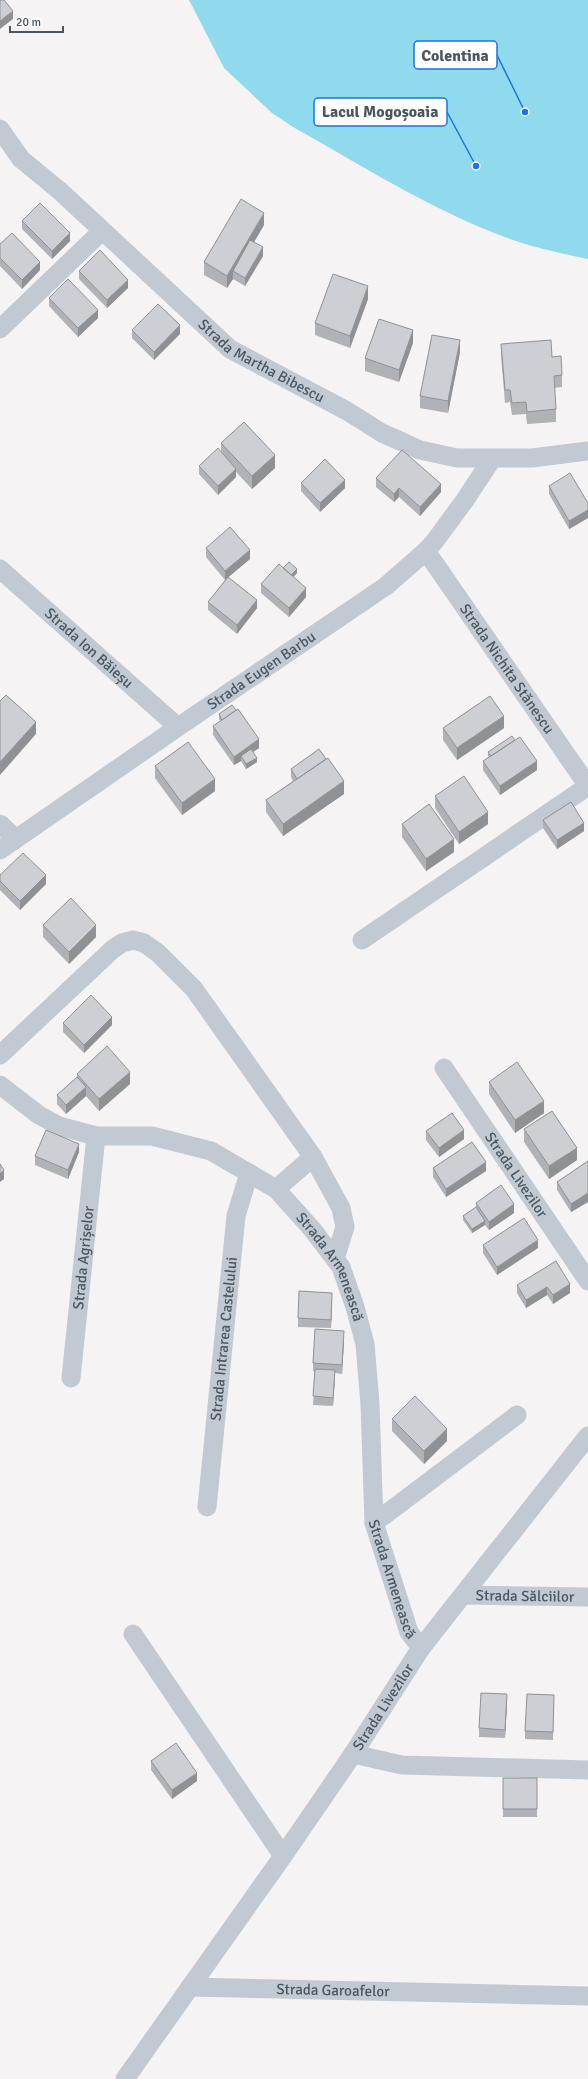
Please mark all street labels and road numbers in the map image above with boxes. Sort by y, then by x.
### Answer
street label: Strada Martha Bibescu [195,315,328,406]
street label: Strada Nichita Stănescu [456,600,558,737]
street label: Strada Ion Băieșu [41,604,137,692]
street label: Strada Eugen Barbu [204,627,319,714]
street label: Strada Livezilor [481,1129,552,1222]
street label: Strada Agrișelor [69,1205,98,1310]
street label: Strada Armenească [292,1209,367,1323]
street label: Strada Intrarea Castelului [207,1256,241,1422]
street label: Strada Armenească [364,1517,420,1643]
street label: Strada Sălciilor [476,1586,575,1606]
street label: Strada Livezilor [349,1660,418,1754]
street label: Strada Garoafelor [276,1980,390,2001]

